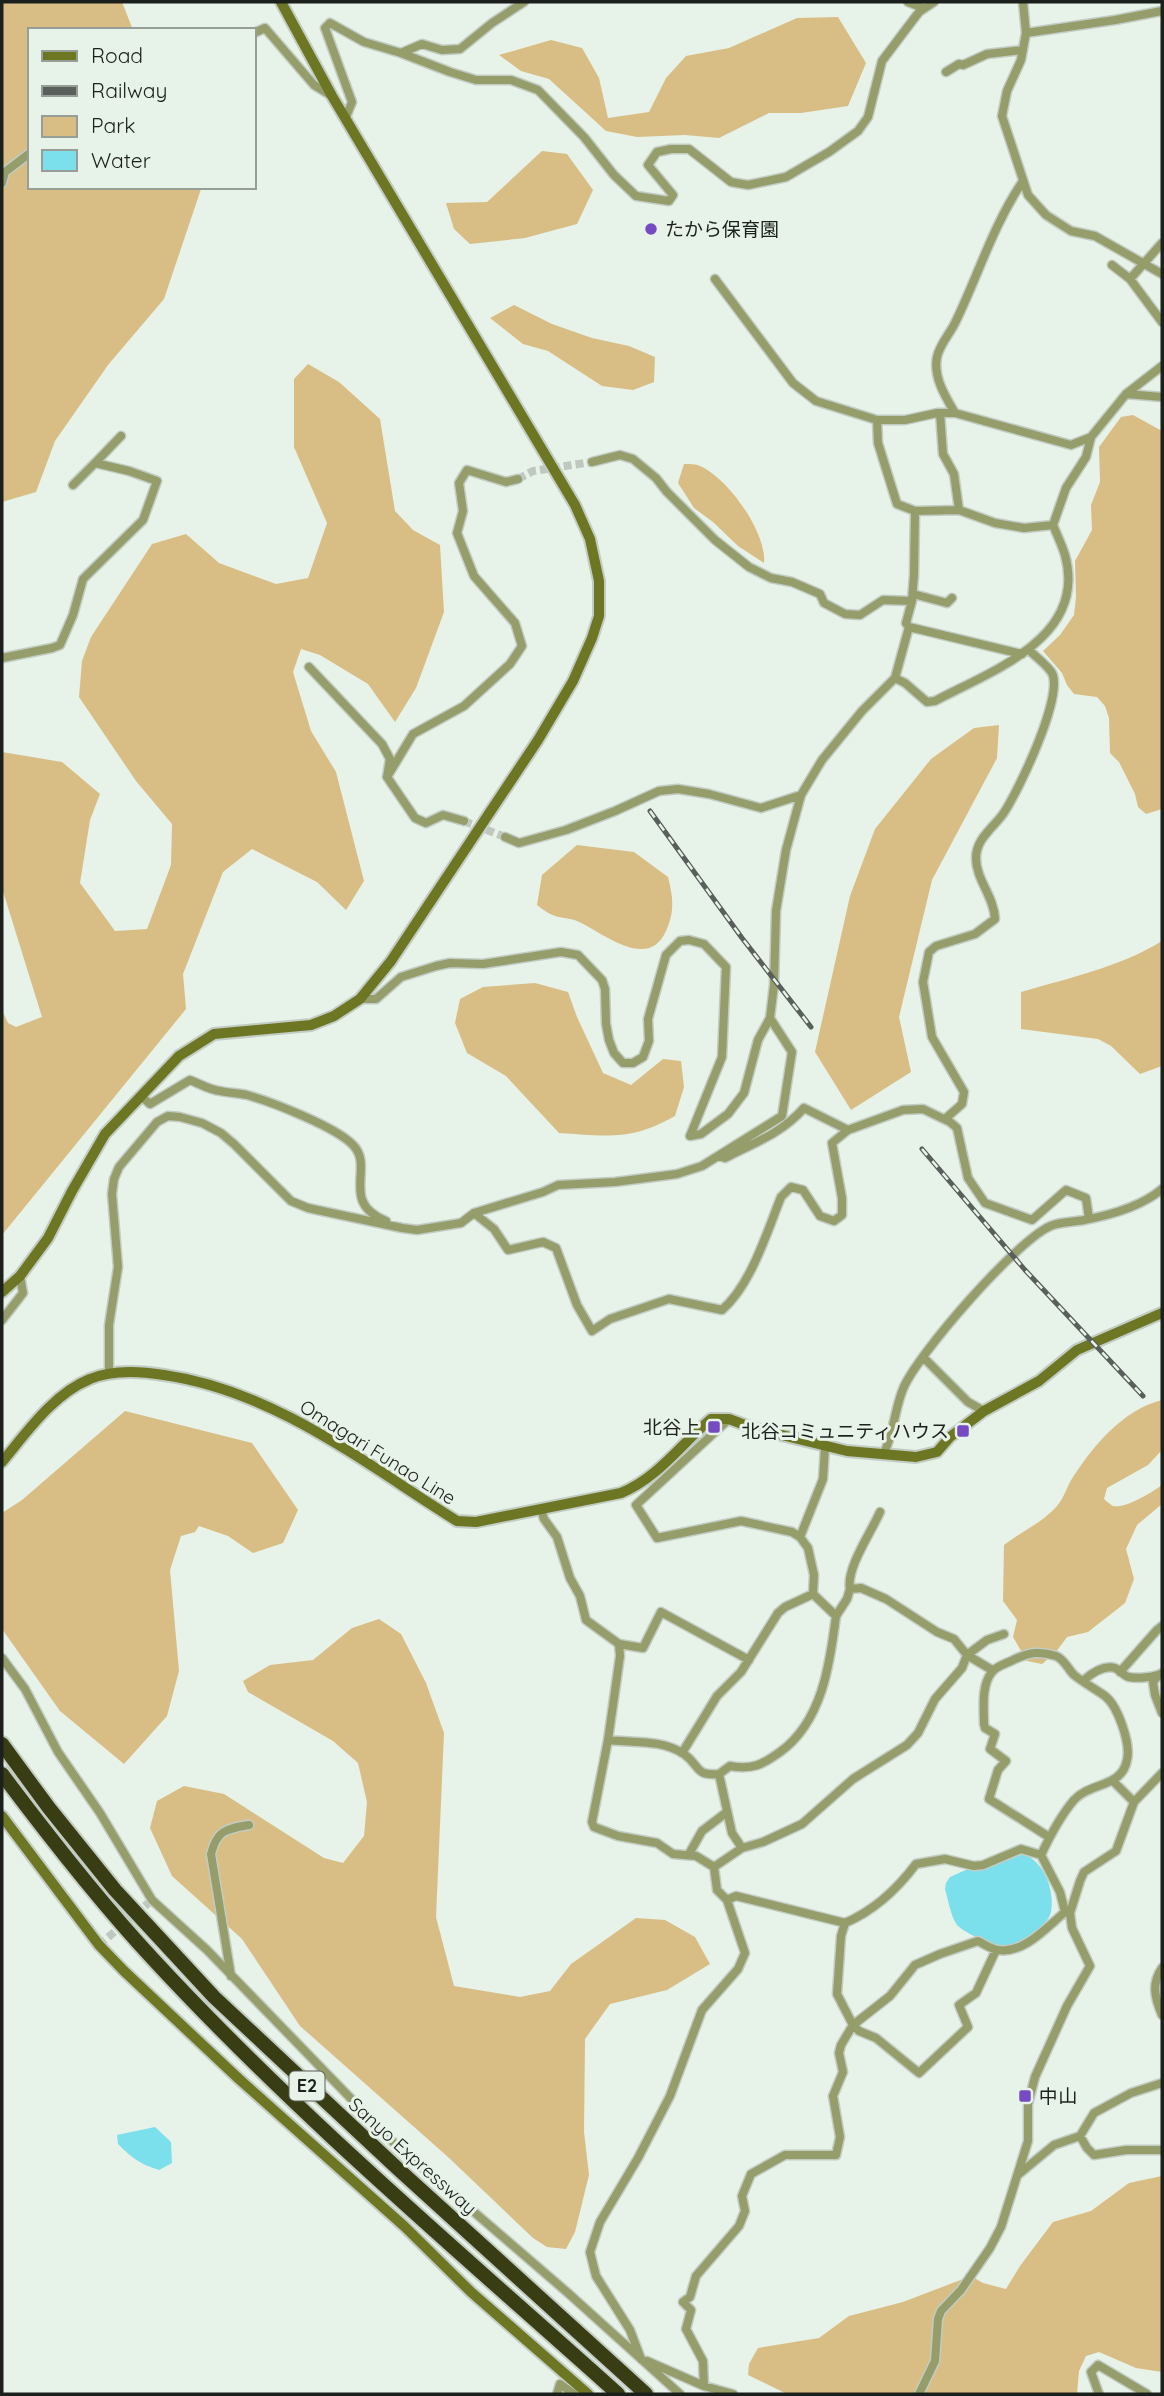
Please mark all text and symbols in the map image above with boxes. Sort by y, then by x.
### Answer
legend [28,28,256,189]
text: Road [91,42,143,68]
text: Railway [91,77,167,103]
text: Park [91,112,135,138]
text: Water [91,147,151,173]
place label: たから保育園 [665,217,779,241]
marker: たから保育園 [643,221,659,237]
street label: Omagari Funao Line [295,1394,461,1510]
place label: 北谷上 [643,1415,700,1439]
marker: 北谷上 [706,1419,722,1435]
place label: 北谷コミュニティハウス [741,1419,949,1443]
marker: 北谷コミュニティハウス [955,1423,971,1439]
road number: E2 [290,2072,324,2100]
place label: 中山 [1039,2084,1077,2108]
marker: 中山 [1017,2088,1033,2104]
street label: Sanyo Expressway [344,2092,482,2220]

